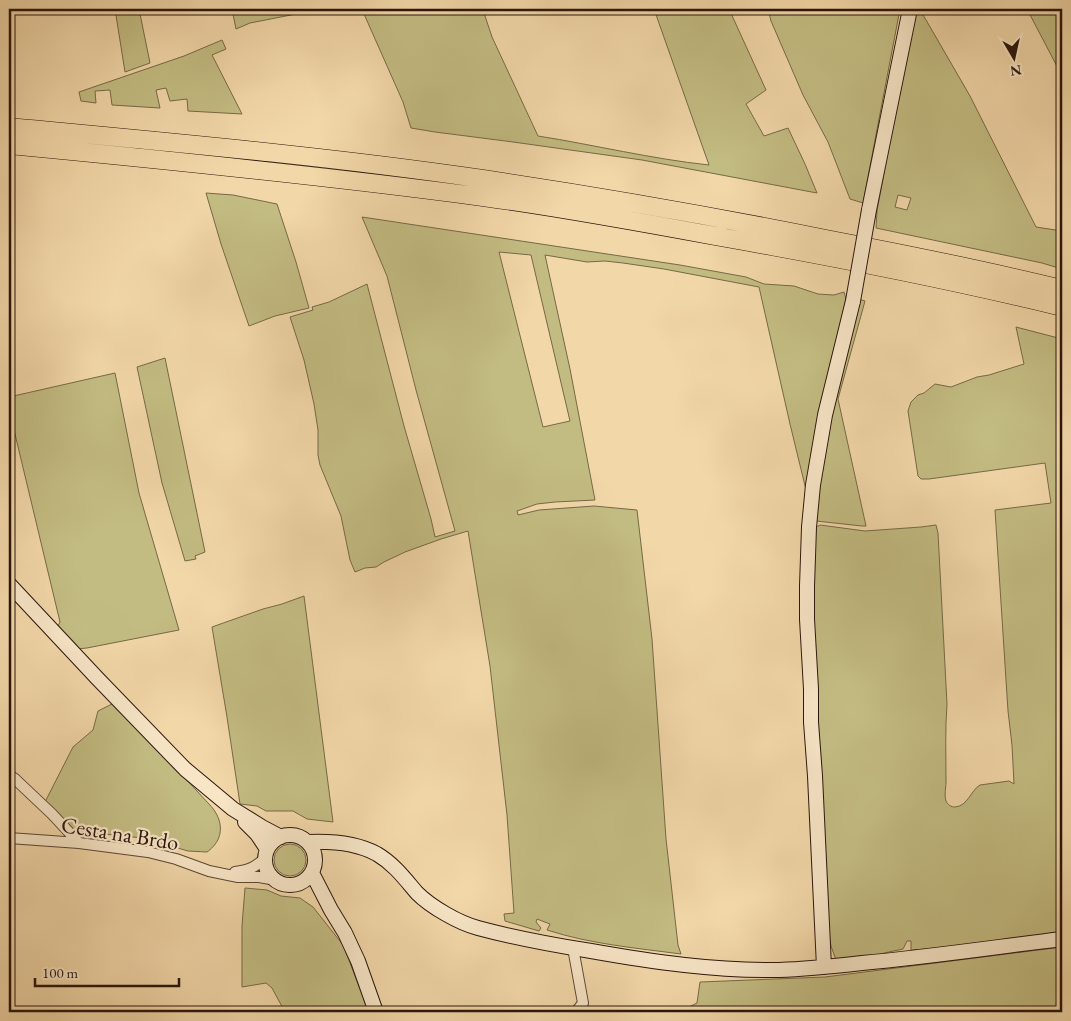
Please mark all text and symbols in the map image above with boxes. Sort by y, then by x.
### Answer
north arrow [988,32,1038,82]
text: N [1008,61,1023,81]
street label: Cesta na Brdo [59,810,181,857]
scale bar [35,956,179,988]
text: 100 m [42,963,79,982]

